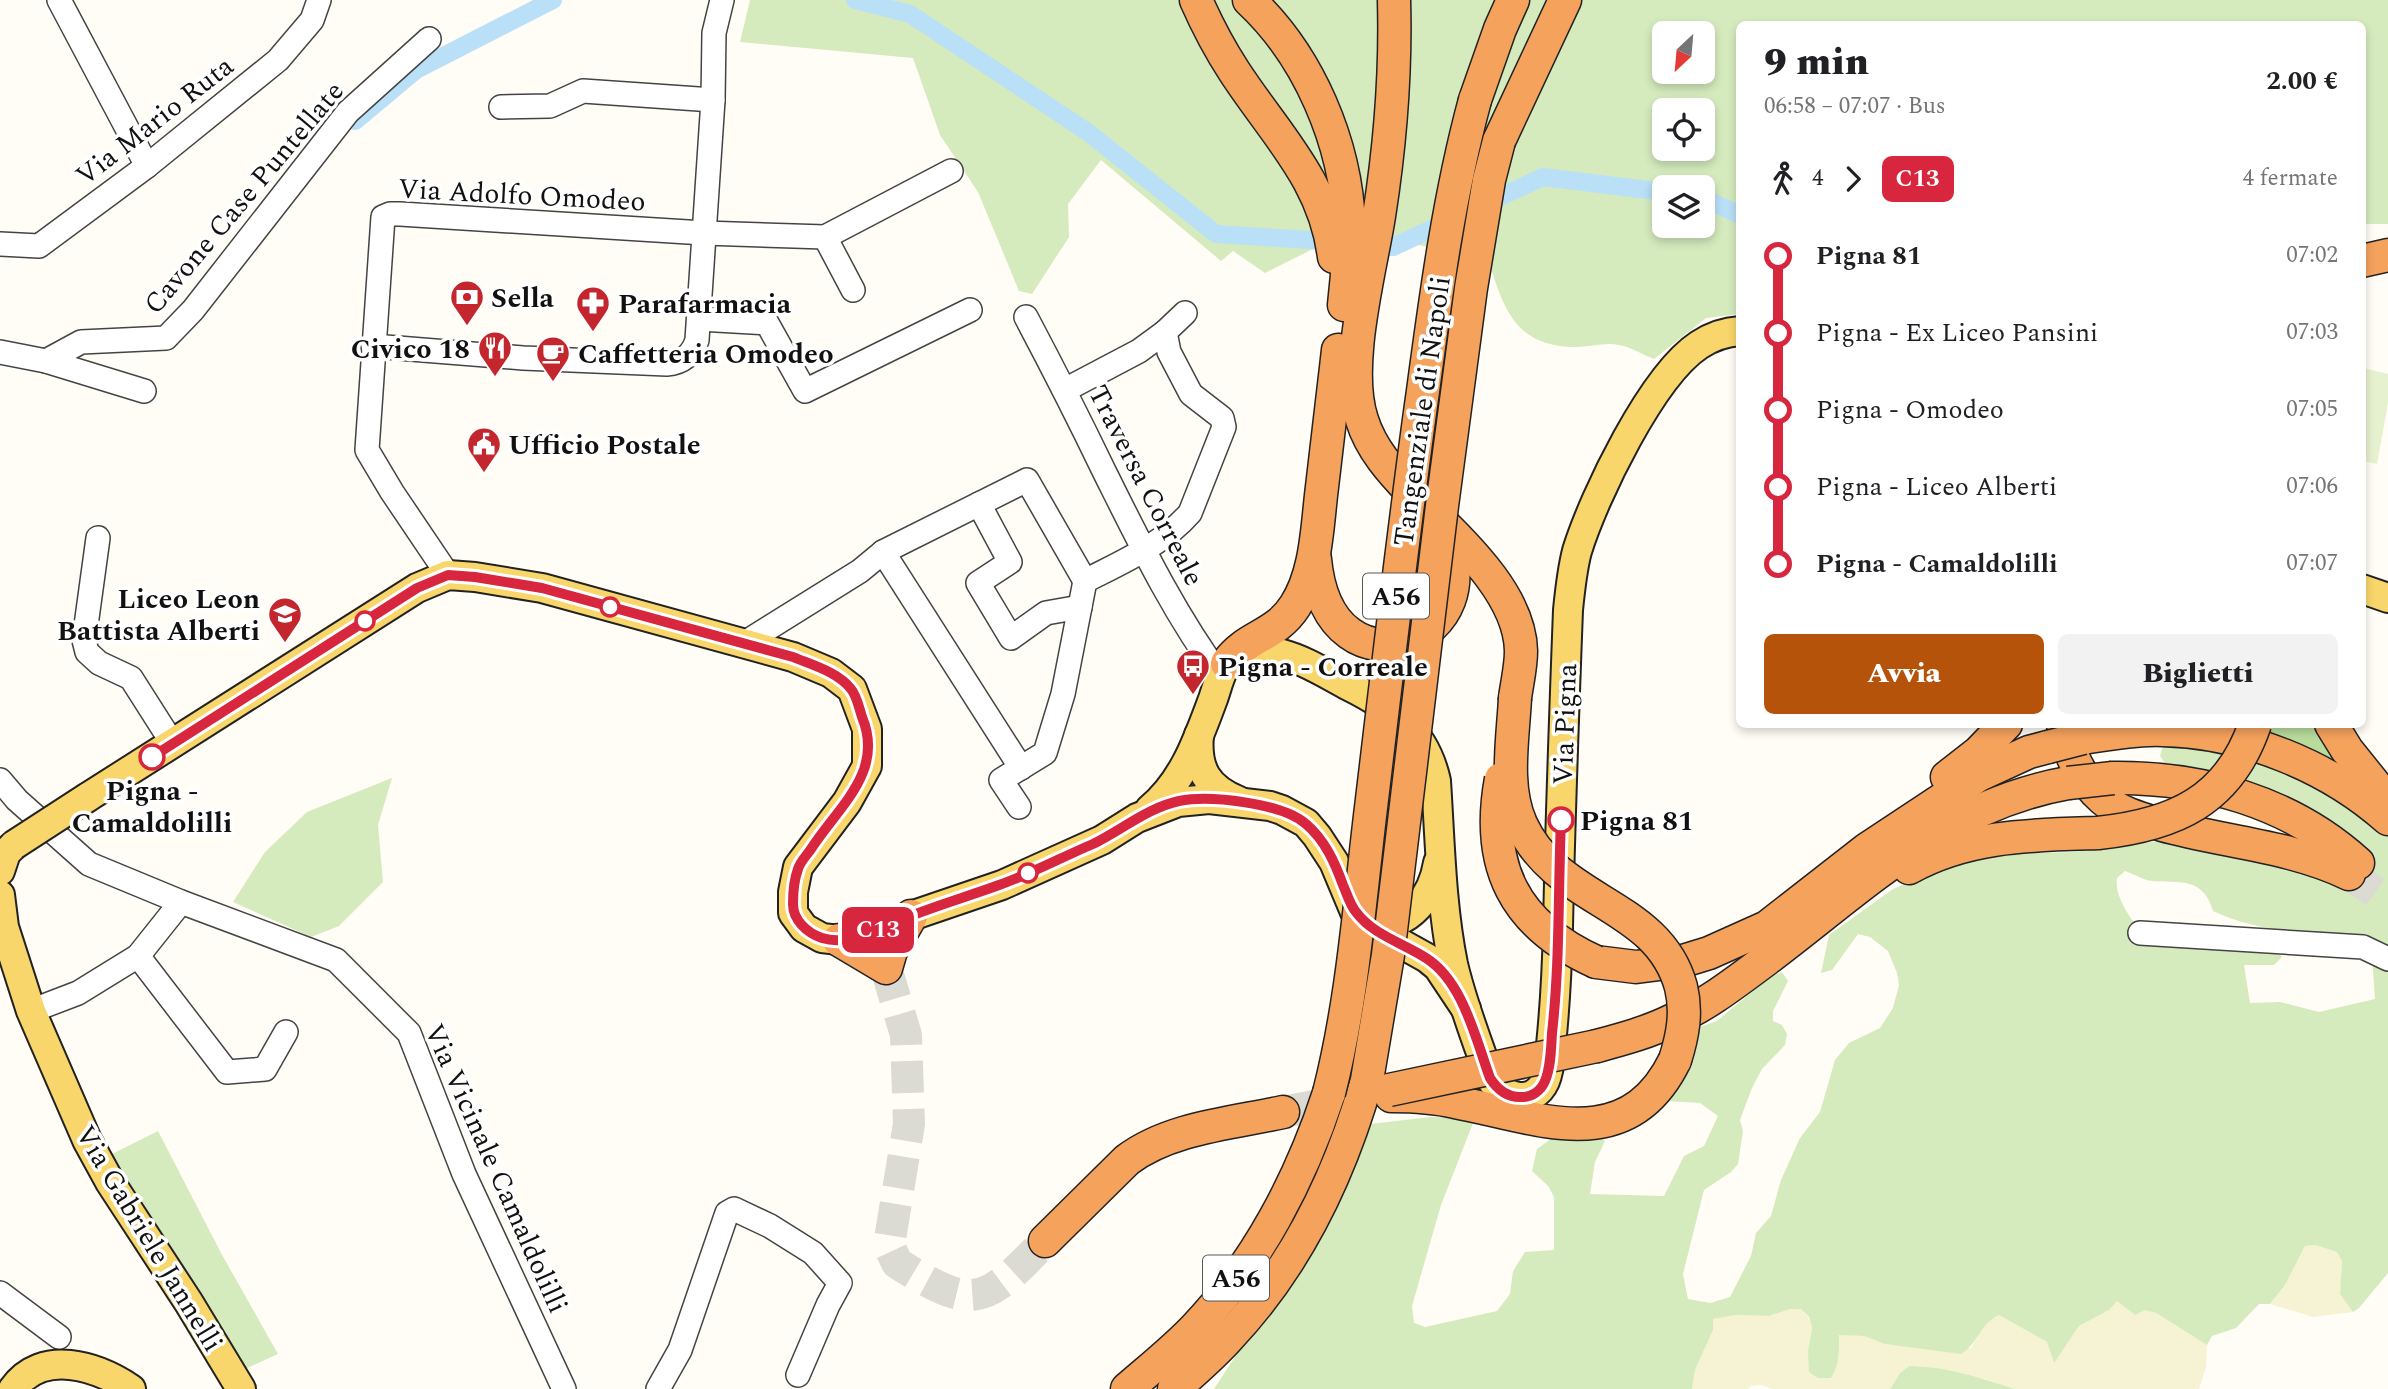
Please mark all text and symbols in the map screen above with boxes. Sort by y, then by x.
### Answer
north arrow [1652,21,1715,84]
map controls [1652,21,1715,238]
text: 9 min [1764,34,1869,92]
street label: Via Mario Ruta [67,45,243,197]
text: 2.00 € [2266,61,2338,101]
street label: Cavone Case Puntellate [133,72,355,324]
text: 06:58 – 07:07 · Bus [1764,89,1946,124]
button: locate [1652,98,1715,161]
icon: walk [1764,160,1802,198]
icon: forward [1834,160,1872,198]
text: 4 [1812,161,1824,196]
text: C13 [1896,161,1940,197]
text: 4 fermate [2242,161,2338,196]
street label: Via Adolfo Omodeo [397,168,647,223]
button: layers [1652,175,1715,238]
text: Pigna 81 [1816,236,1921,276]
text: 07:02 [2286,238,2338,273]
street label: Tangenziale di Napoli [1382,273,1463,549]
place label: Sella [491,277,555,320]
bank icon: Sella [448,278,486,327]
place label: Parafarmacia [618,283,792,326]
pharmacy icon: Parafarmacia [574,284,612,333]
text: Pigna - Ex Liceo Pansini [1816,313,2098,353]
text: 07:03 [2286,315,2338,350]
place label: Civico 18 [351,328,470,371]
restaurant icon: Civico 18 [476,329,514,378]
place label: Caffetteria Omodeo [578,333,834,376]
cafe icon: Caffetteria Omodeo [534,334,572,383]
street label: Traversa Correale [1076,378,1215,594]
text: Pigna - Omodeo [1816,390,2004,430]
text: 07:05 [2286,392,2338,427]
place label: Ufficio Postale [508,424,701,467]
public building icon: Ufficio Postale [465,425,503,474]
text: Pigna - Liceo Alberti [1816,467,2057,507]
text: 07:06 [2286,469,2338,504]
text: Pigna - Camaldolilli [1816,544,2058,584]
text: 07:07 [2286,546,2338,581]
road number: A56 [1363,574,1429,618]
place label: Liceo Leon Battista Alberti [57,578,260,653]
school or university icon: Liceo Leon Battista Alberti [266,595,304,644]
unlabelled marker [600,597,620,617]
unlabelled marker [355,611,375,631]
button: Avvia [1764,634,2044,714]
button: Biglietti [2058,634,2338,714]
place label: Pigna - Correale [1218,646,1428,689]
bus stop icon: Pigna - Correale [1174,647,1212,696]
street label: Via Pigna [1542,662,1589,786]
marker: Pigna - Camaldolilli [139,744,165,770]
place label: Pigna - Camaldolilli [72,770,232,845]
place label: Pigna 81 [1580,800,1694,843]
marker: Pigna 81 [1548,807,1574,833]
unlabelled marker [1018,863,1038,883]
line badge: C13 [838,907,918,953]
text: C13 [856,912,900,948]
street label: Via Vicinale Camaldolilli [412,1017,579,1320]
street label: Via Gabriele Jannelli [64,1117,234,1361]
road number: A56 [1203,1256,1269,1301]

